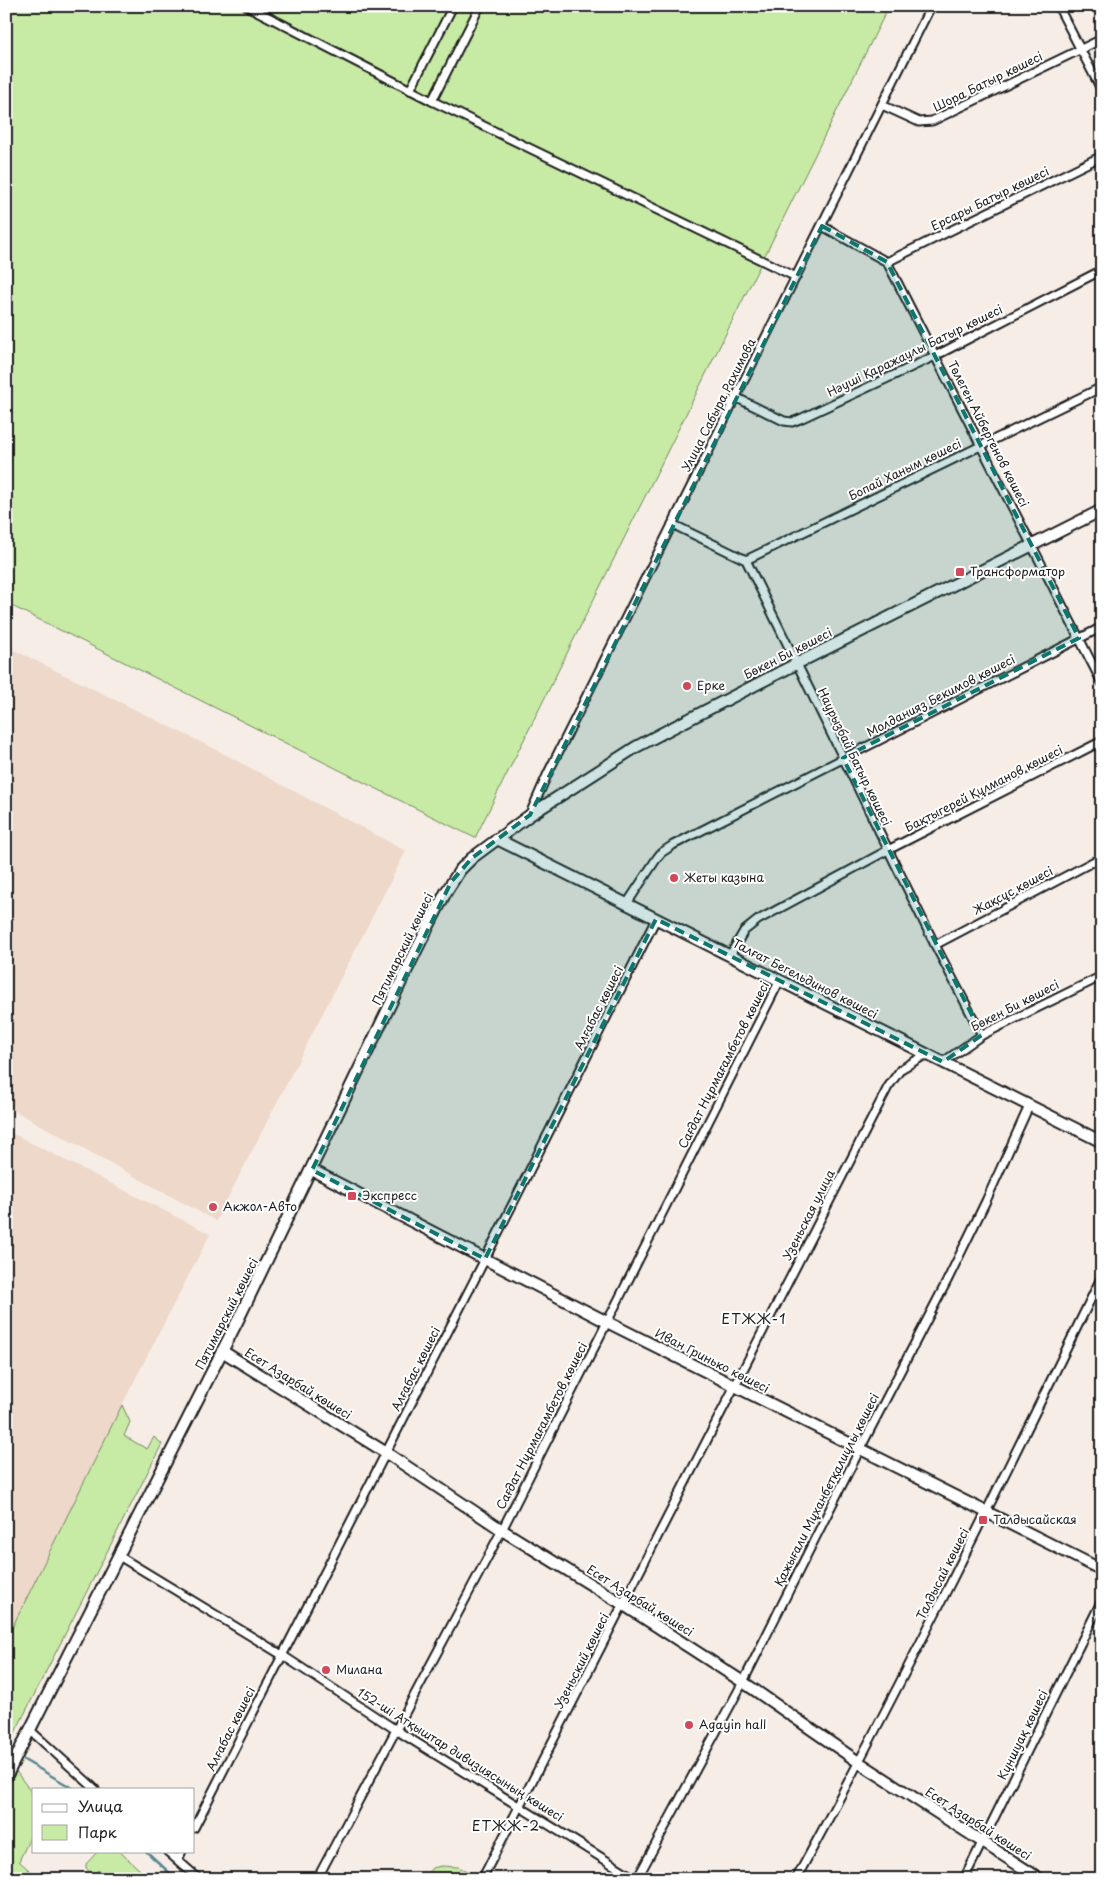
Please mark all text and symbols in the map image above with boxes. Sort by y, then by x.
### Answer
street label: Шора Батыр көшесі [930,47,1045,116]
street label: Ерсары Батыр көшесі [927,162,1052,235]
street label: Нәуші Қаражаулы Батыр көшесі [824,300,1005,401]
street label: Улица Сабыра Рахимова [677,334,760,474]
street label: Төлеген Айбергенов көшесі [944,357,1034,510]
street label: Бопай Ханым көшесі [845,434,964,504]
place label: Трансформатор [970,562,1065,580]
marker: Трансформатор [954,566,966,578]
street label: Бөкен Би көшесі [740,623,835,683]
street label: Молданияз Бекимов көшесі [863,650,1018,741]
place label: Ерке [697,676,725,694]
marker: Ерке [681,680,693,692]
street label: Наурызбай Батыр көшесі [814,684,896,829]
street label: Бақтыгерей Құлманов көшесі [901,740,1066,836]
street label: Жақсұс көшесі [969,861,1056,919]
place label: Жеты казына [684,868,765,886]
marker: Жеты казына [668,872,680,884]
street label: Пятимарский көшесі [367,889,437,1008]
street label: Талғат Бегельдинов көшесі [730,934,881,1023]
street label: Алғабас көшесі [569,962,627,1053]
street label: Бөкен Би көшесі [967,975,1062,1035]
street label: Сағдат Нұрмағамбетов көшесі [673,978,773,1151]
street label: Узеньская улица [778,1166,839,1263]
place label: Экспресс [362,1186,417,1204]
marker: Экспресс [346,1190,358,1202]
place label: Акжол-Авто [223,1197,297,1215]
marker: Акжол-Авто [207,1201,219,1213]
street label: Пятимарский көшесі [190,1255,262,1372]
district label: ЕТЖЖ-1 [721,1308,787,1329]
street label: Алғабас көшесі [386,1323,444,1414]
street label: Иван Гринько көшесі [652,1323,773,1397]
street label: Сағдат Нұрмағамбетов көшесі [491,1339,591,1512]
street label: Есет Азарбай көшесі [242,1343,355,1423]
street label: Қажығали Мұханбетқалиұлы көшесі [769,1390,883,1589]
place label: Талдысайская [993,1510,1077,1528]
marker: Талдысайская [977,1514,989,1526]
street label: Талдысай көшесі [911,1525,973,1622]
street label: Есет Азарбай көшесі [584,1560,697,1640]
street label: Узеньский көшесі [549,1610,613,1711]
place label: Милана [336,1660,383,1678]
marker: Милана [320,1664,332,1676]
street label: Алғабас көшесі [201,1683,259,1774]
street label: 152-ші Атқыштар дивизиясының көшесі [354,1683,567,1825]
street label: Күншуақ көшесі [993,1687,1052,1783]
place label: Agayin hall [699,1715,766,1733]
marker: Agayin hall [683,1719,695,1731]
street label: Есет Азарбай көшесі [922,1782,1035,1864]
legend [32,1788,195,1852]
text: Улица [78,1794,123,1817]
district label: ЕТЖЖ-2 [472,1815,540,1836]
text: Парк [78,1820,117,1843]

